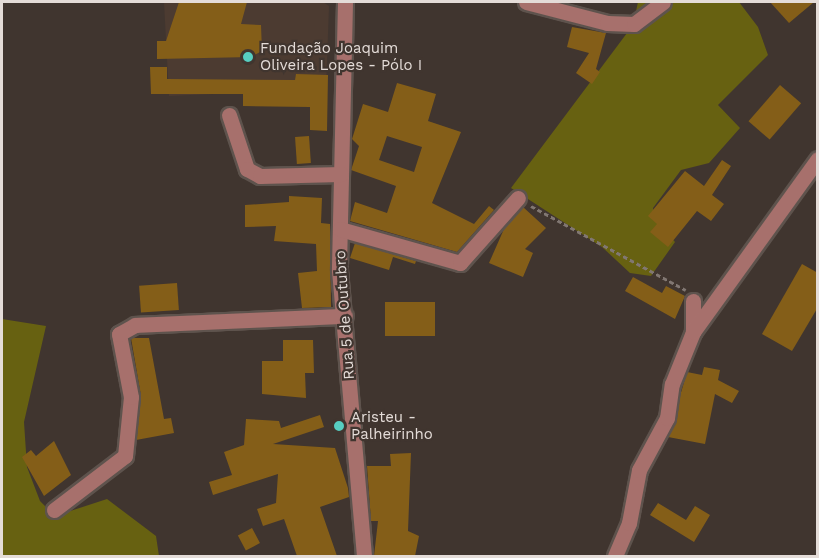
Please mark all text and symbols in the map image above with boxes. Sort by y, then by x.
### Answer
place label: Fundação Joaquim Oliveira Lopes - Pólo I [260,39,423,74]
marker: Fundação Joaquim Oliveira Lopes - Pólo I [241,50,255,64]
street label: Rua 5 de Outubro [331,250,359,380]
place label: Aristeu - Palheirinho [351,408,433,443]
marker: Aristeu - Palheirinho [332,419,346,433]

